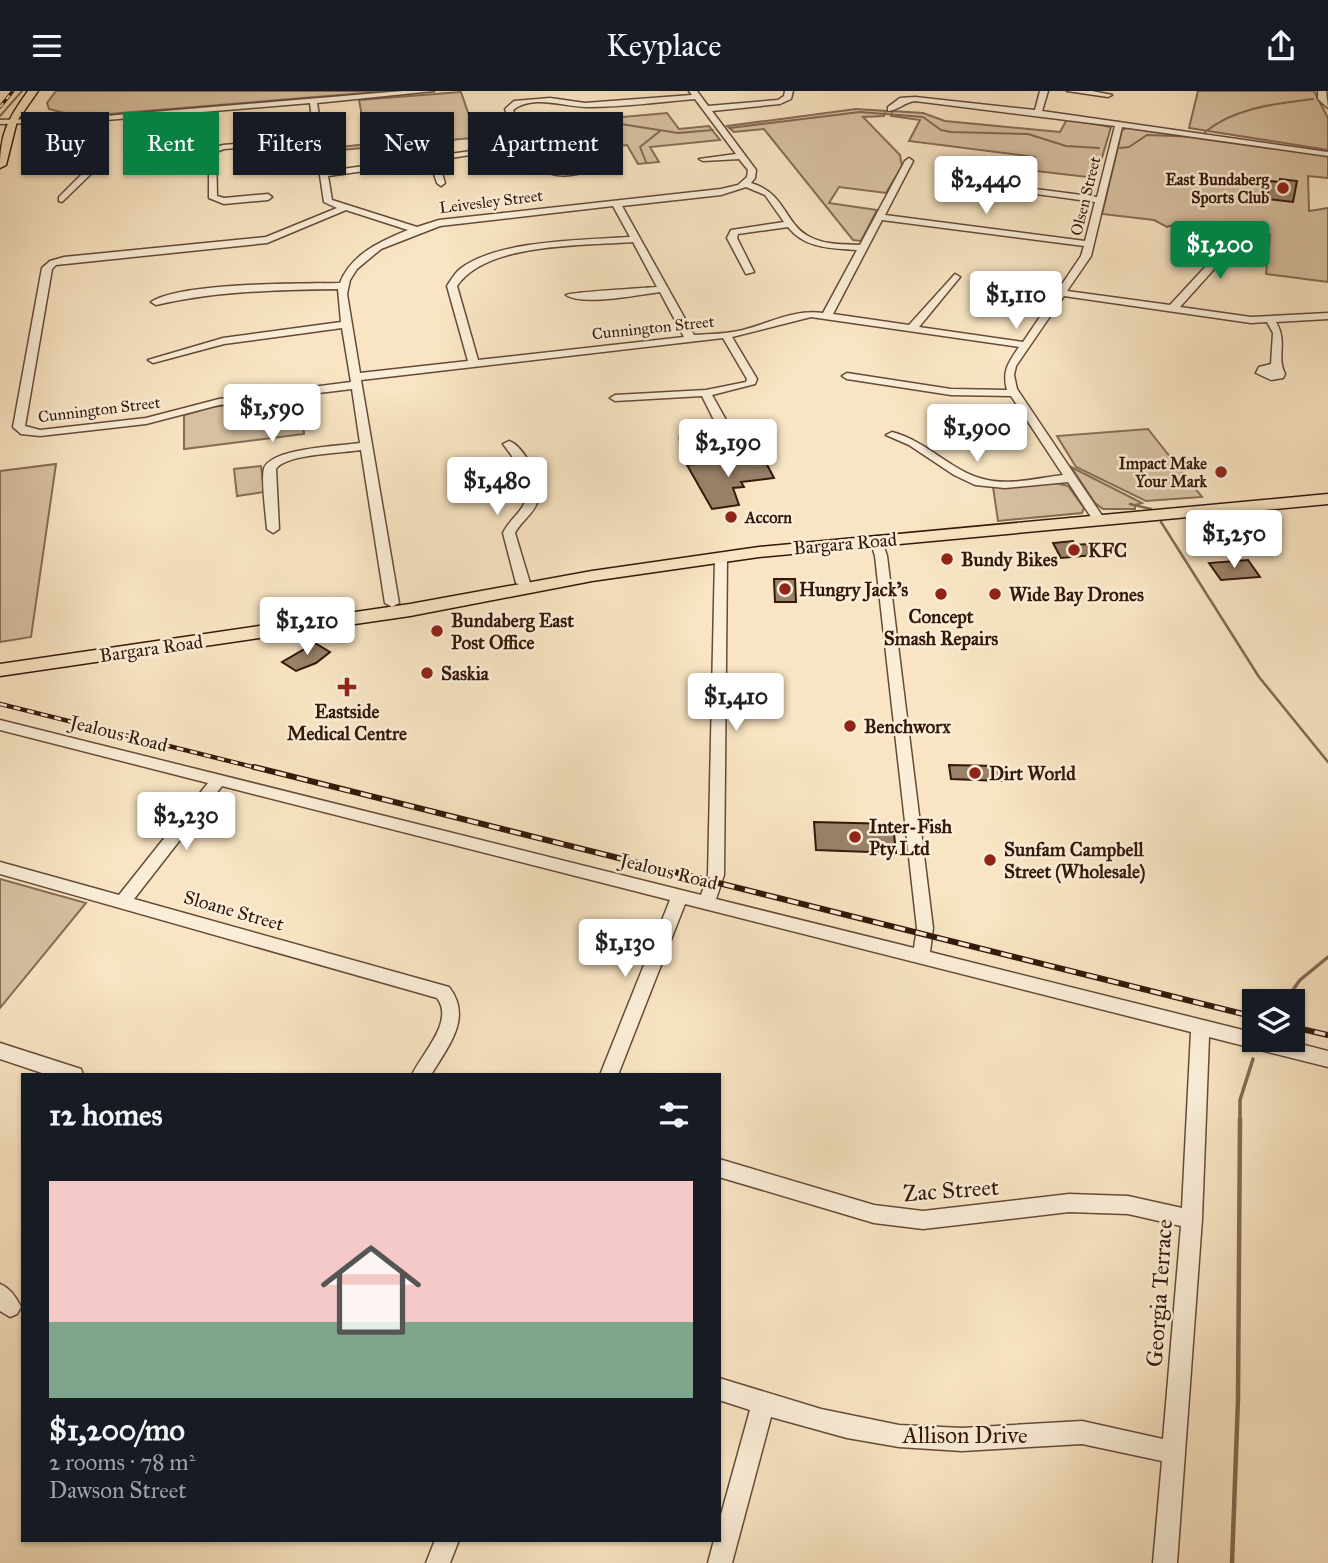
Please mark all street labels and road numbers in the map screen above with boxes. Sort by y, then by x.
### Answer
street label: Olsen Street [1066,154,1105,238]
street label: Leivesley Street [438,186,544,217]
street label: Cunnington Street [591,312,716,344]
street label: Cunnington Street [37,393,162,427]
street label: Bargara Road [792,527,899,560]
street label: Bargara Road [98,630,205,668]
street label: Jealous Road [66,710,170,758]
street label: Jealous Road [616,848,720,896]
street label: Sloane Street [181,885,287,936]
street label: Zac Street [902,1173,1000,1207]
street label: Georgia Terrace [1140,1218,1179,1368]
street label: Allison Drive [902,1421,1027,1449]

